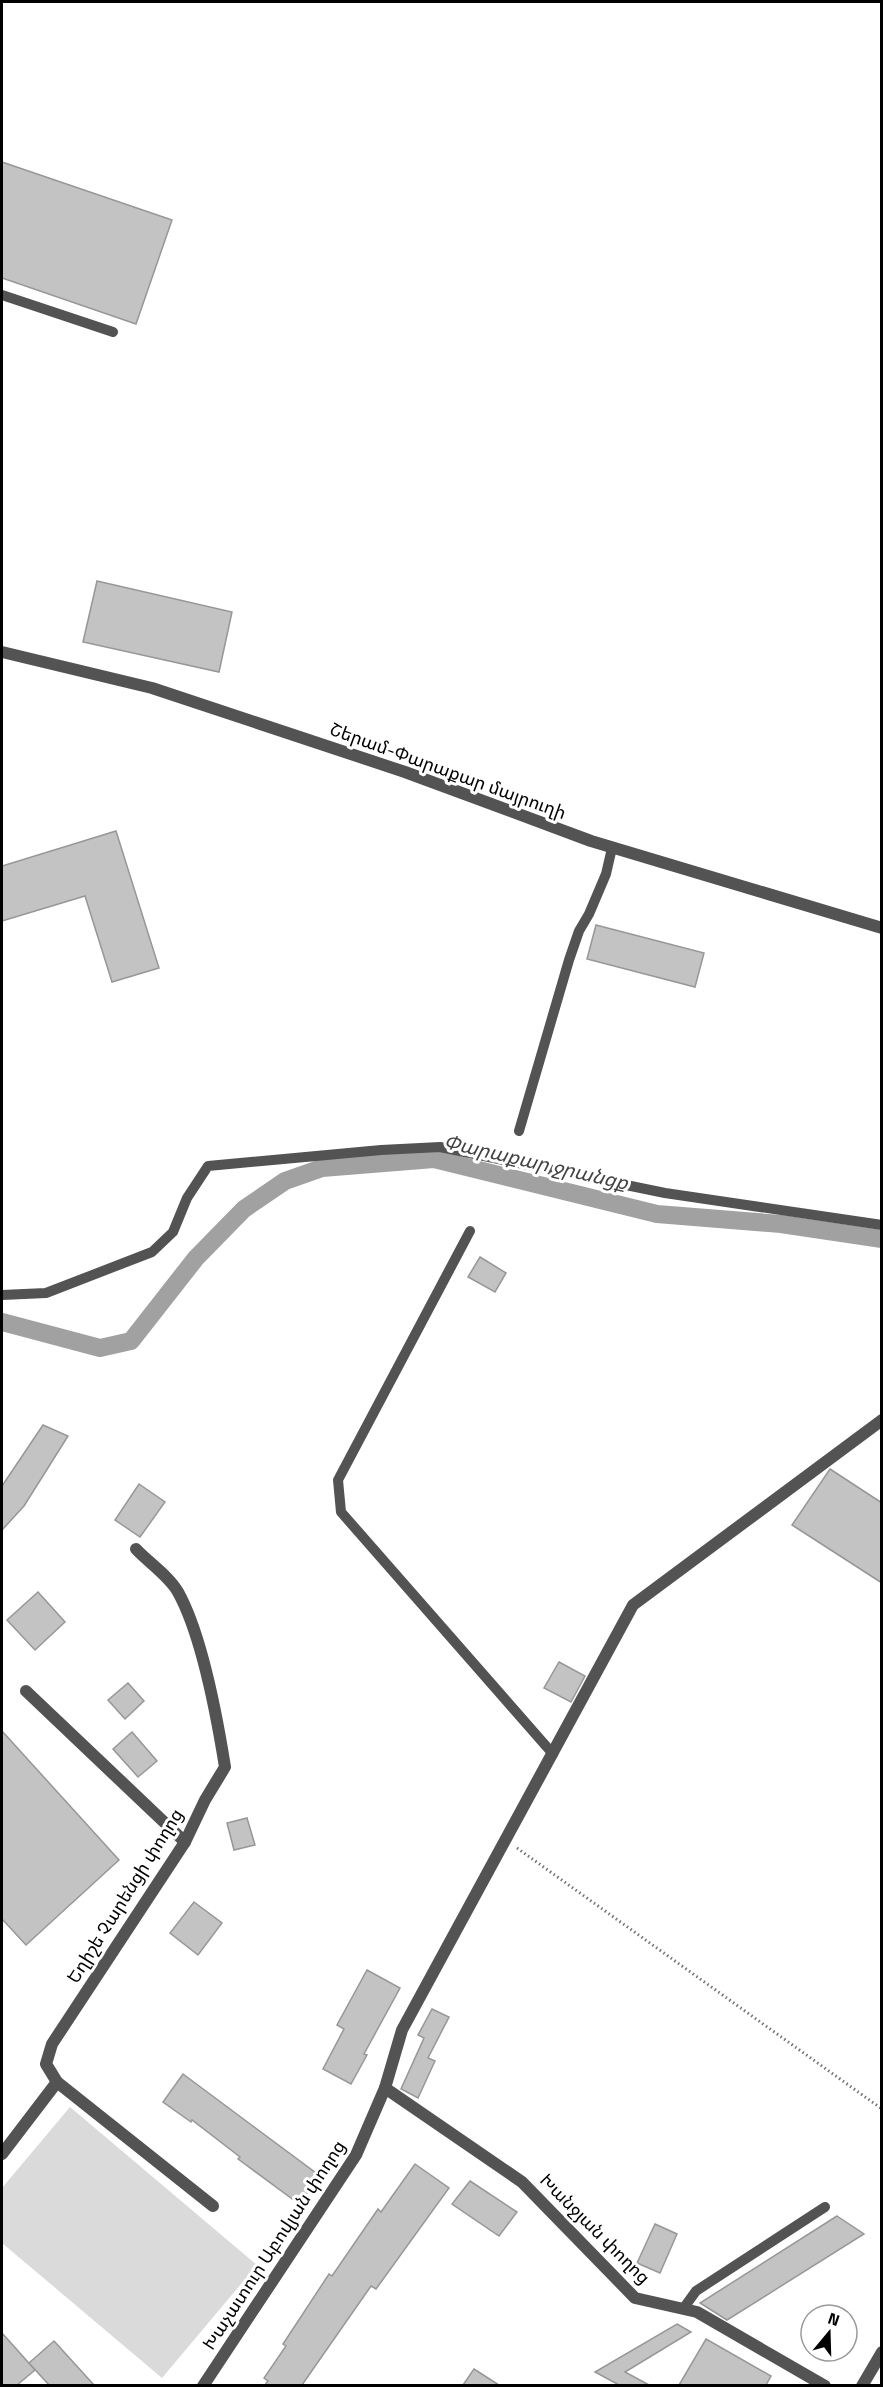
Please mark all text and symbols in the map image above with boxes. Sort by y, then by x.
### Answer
street label: Շերամ-Փարաքար մայրուղի [326,715,570,826]
water label: Փարաքար ջրանցք [441,1125,632,1198]
street label: Եղիշե Չարենցի փողոց [60,1803,189,1988]
street label: Խաչատուր Աբովյան փողոց [195,2134,352,2355]
street label: Խանջյան փողոց [534,2167,657,2290]
north arrow [799,2303,859,2363]
text: N [825,2306,843,2332]

